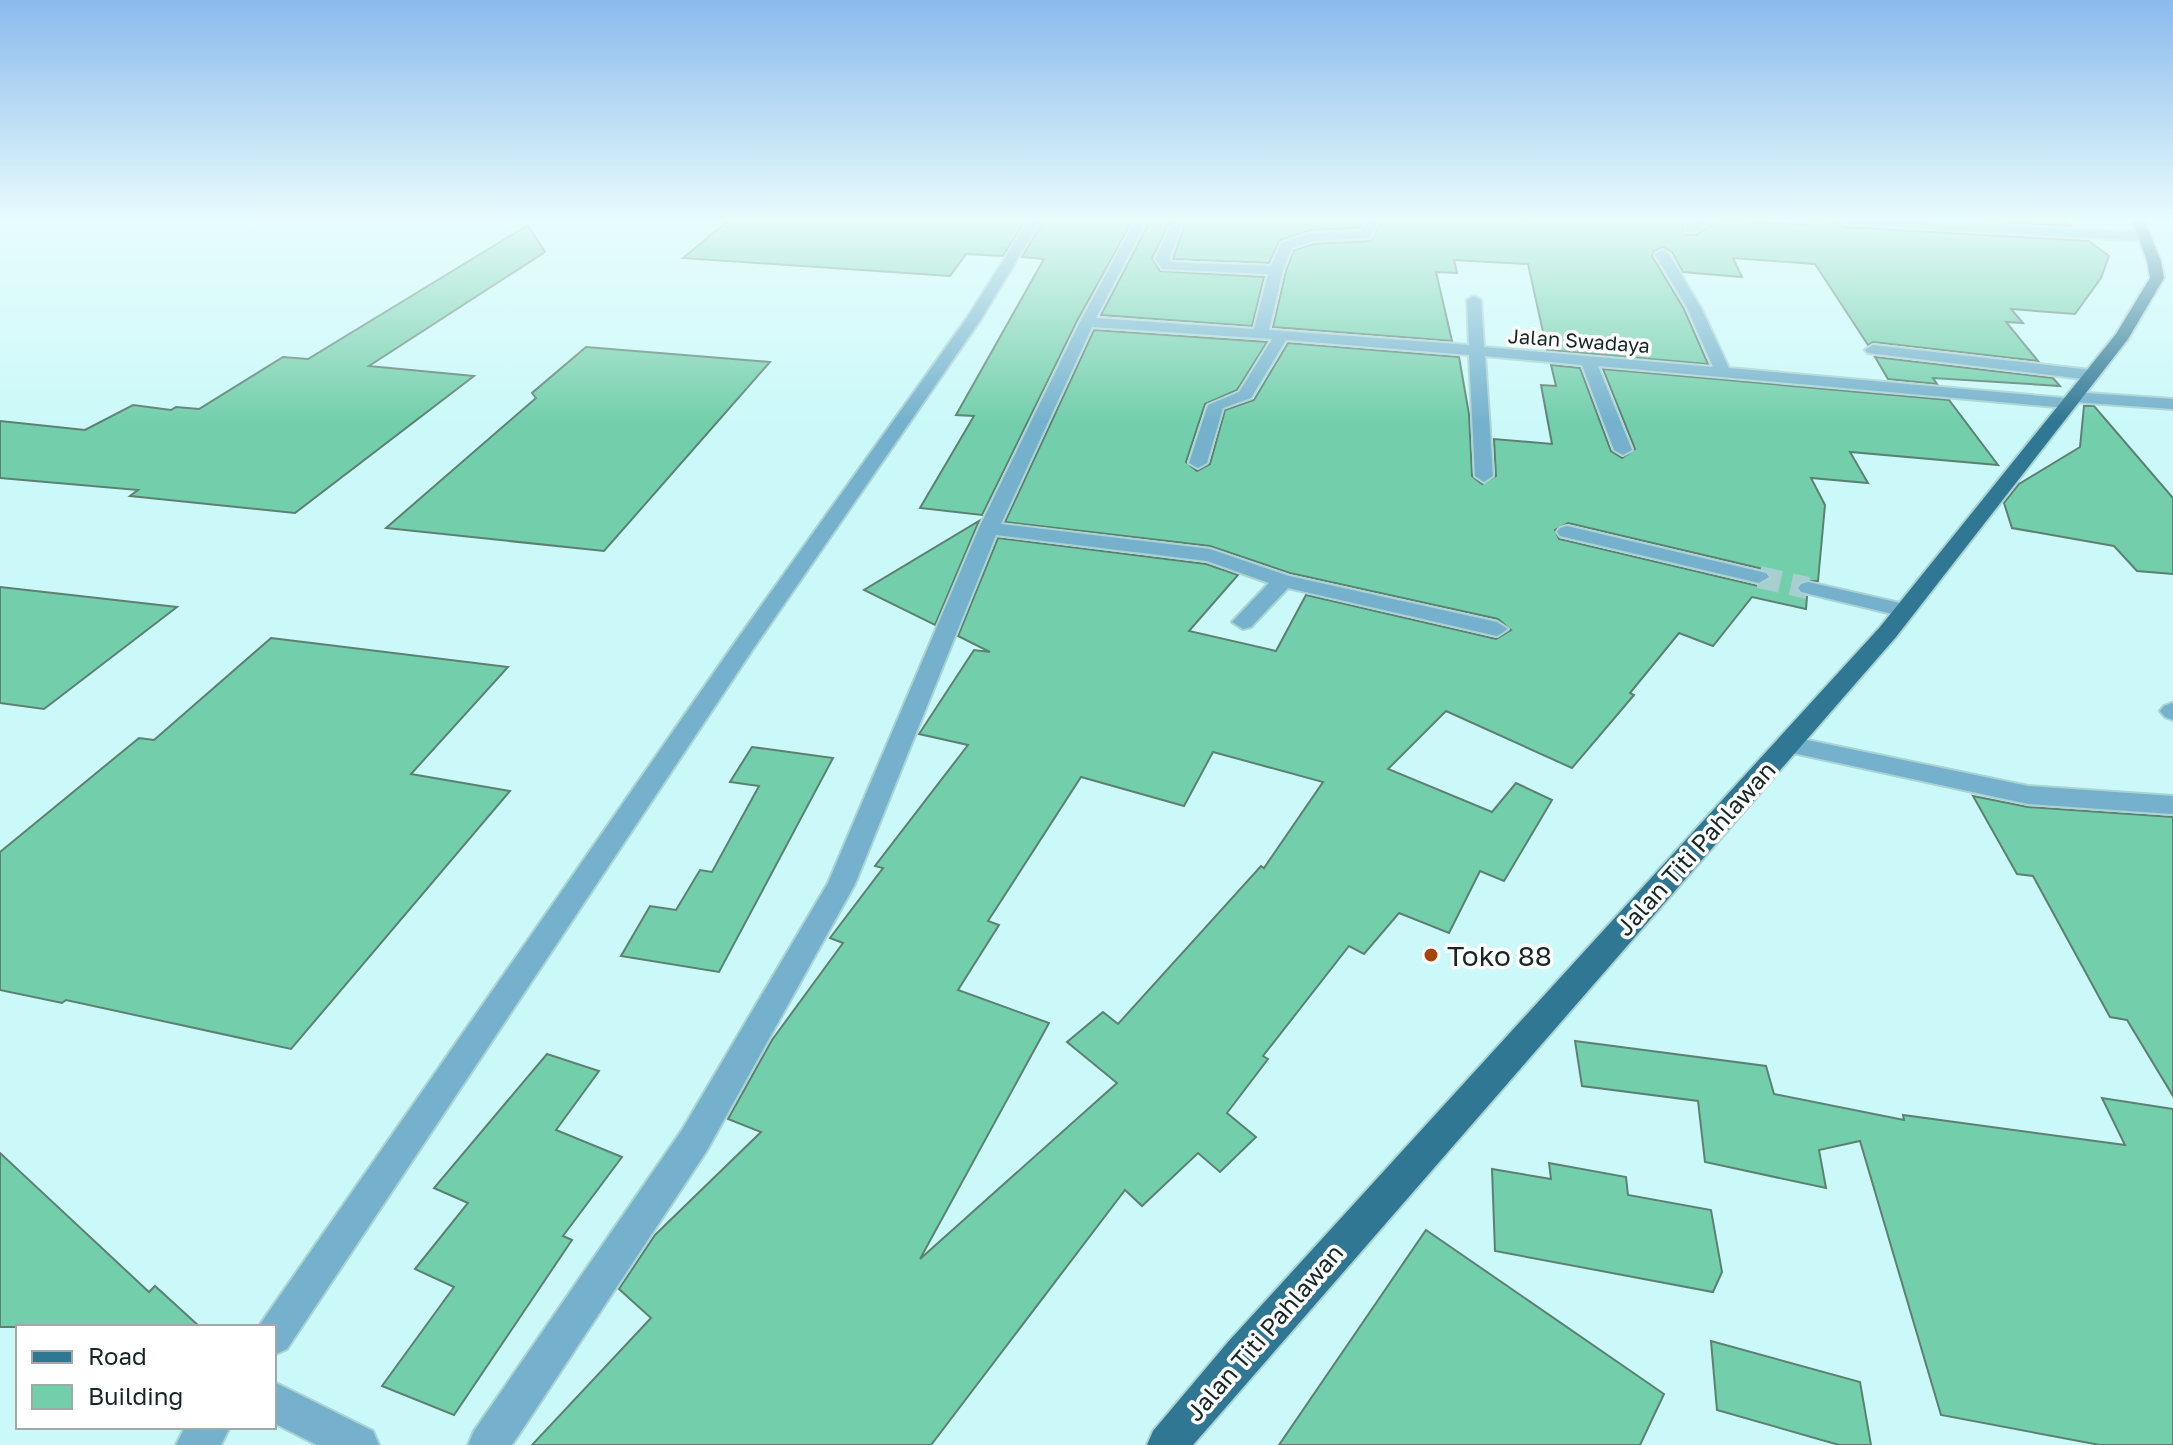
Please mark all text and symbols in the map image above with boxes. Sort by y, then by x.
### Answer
street label: Jalan Swadaya [1507,323,1651,357]
street label: Jalan Titi Pahlawan [1609,755,1781,941]
place label: Toko 88 [1447,939,1552,972]
marker: Toko 88 [1422,946,1440,964]
street label: Jalan Titi Pahlawan [1179,1238,1349,1426]
legend [16,1325,276,1429]
text: Road [88,1341,147,1370]
text: Building [88,1381,183,1410]

